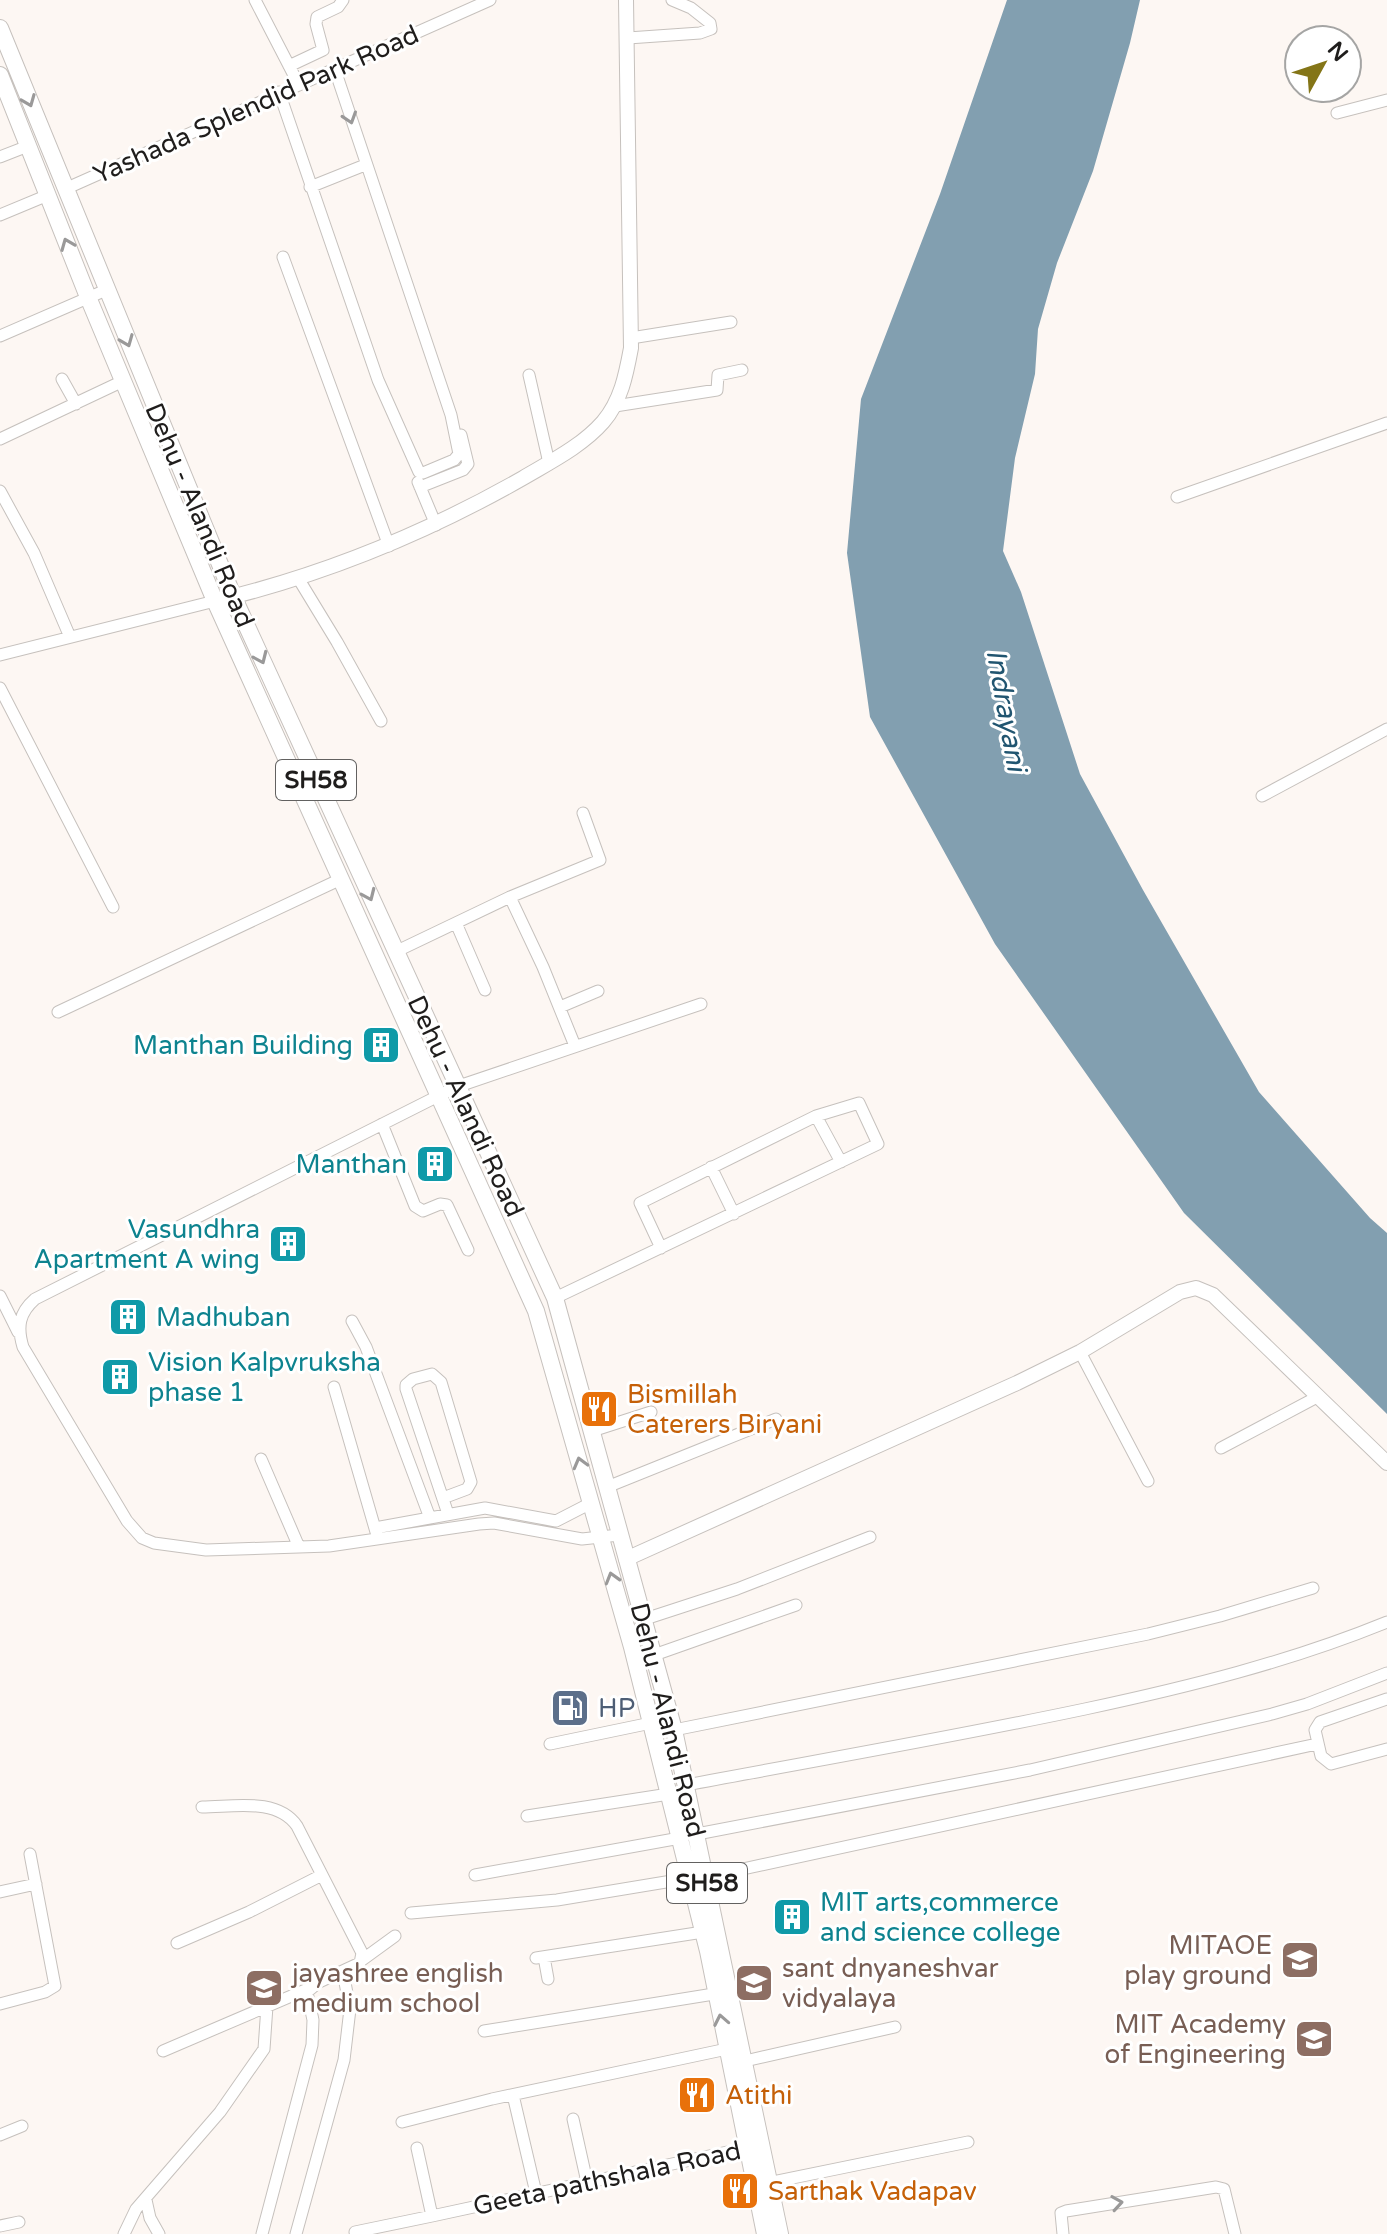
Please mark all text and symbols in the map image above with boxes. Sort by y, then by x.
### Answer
street label: Yashada Splendid Park Road [89,19,424,190]
north arrow [1283,24,1363,104]
text: N [1322,37,1353,67]
one-way arrow [20,93,36,107]
one-way arrow [341,110,357,124]
one-way arrow [61,238,77,252]
one-way arrow [118,333,134,347]
street label: Dehu - Alandi Road [138,398,261,632]
water label: Indrayani [979,647,1034,777]
one-way arrow [251,650,267,665]
road number: SH58 [276,760,356,800]
one-way arrow [359,887,375,901]
street label: Dehu - Alandi Road [401,991,530,1222]
building icon: Manthan Building [360,1024,402,1066]
place label: Manthan Building [133,1030,353,1061]
building icon: Manthan [414,1143,456,1185]
place label: Manthan [296,1149,407,1180]
place label: Vasundhra Apartment A wing [34,1214,260,1275]
building icon: Vasundhra Apartment A wing [267,1223,309,1265]
building icon: Madhuban [107,1296,149,1338]
place label: Madhuban [156,1302,291,1333]
place label: Vision Kalpvruksha phase 1 [148,1347,381,1408]
building icon: Vision Kalpvruksha phase 1 [99,1356,141,1398]
place label: Bismillah Caterers Biryani [627,1379,822,1440]
restaurant icon: Bismillah Caterers Biryani [578,1388,620,1430]
one-way arrow [572,1457,589,1471]
one-way arrow [605,1571,621,1585]
street label: Dehu - Alandi Road [623,1600,712,1841]
fuel station icon: HP [549,1687,591,1729]
place label: HP [598,1693,635,1724]
road number: SH58 [667,1863,747,1903]
place label: MIT arts,commerce and science college [820,1887,1061,1948]
building icon: MIT arts,commerce and science college [771,1896,813,1938]
place label: MITAOE play ground [1124,1930,1272,1991]
school or university icon: MITAOE play ground [1279,1939,1321,1981]
place label: sant dnyaneshvar vidyalaya [782,1953,999,2014]
place label: jayashree english medium school [290,1958,504,2019]
school or university icon: sant dnyaneshvar vidyalaya [733,1962,775,2004]
school or university icon: jayashree english medium school [243,1967,285,2009]
place label: MIT Academy of Engineering [1105,2009,1286,2070]
one-way arrow [714,2014,731,2027]
school or university icon: MIT Academy of Engineering [1293,2018,1335,2060]
restaurant icon: Atithi [676,2074,718,2116]
place label: Atithi [725,2080,792,2111]
street label: Geeta pathshala Road [470,2135,744,2222]
restaurant icon: Sarthak Vadapav [719,2170,761,2212]
place label: Sarthak Vadapav [768,2176,977,2207]
one-way arrow [1110,2195,1123,2212]

